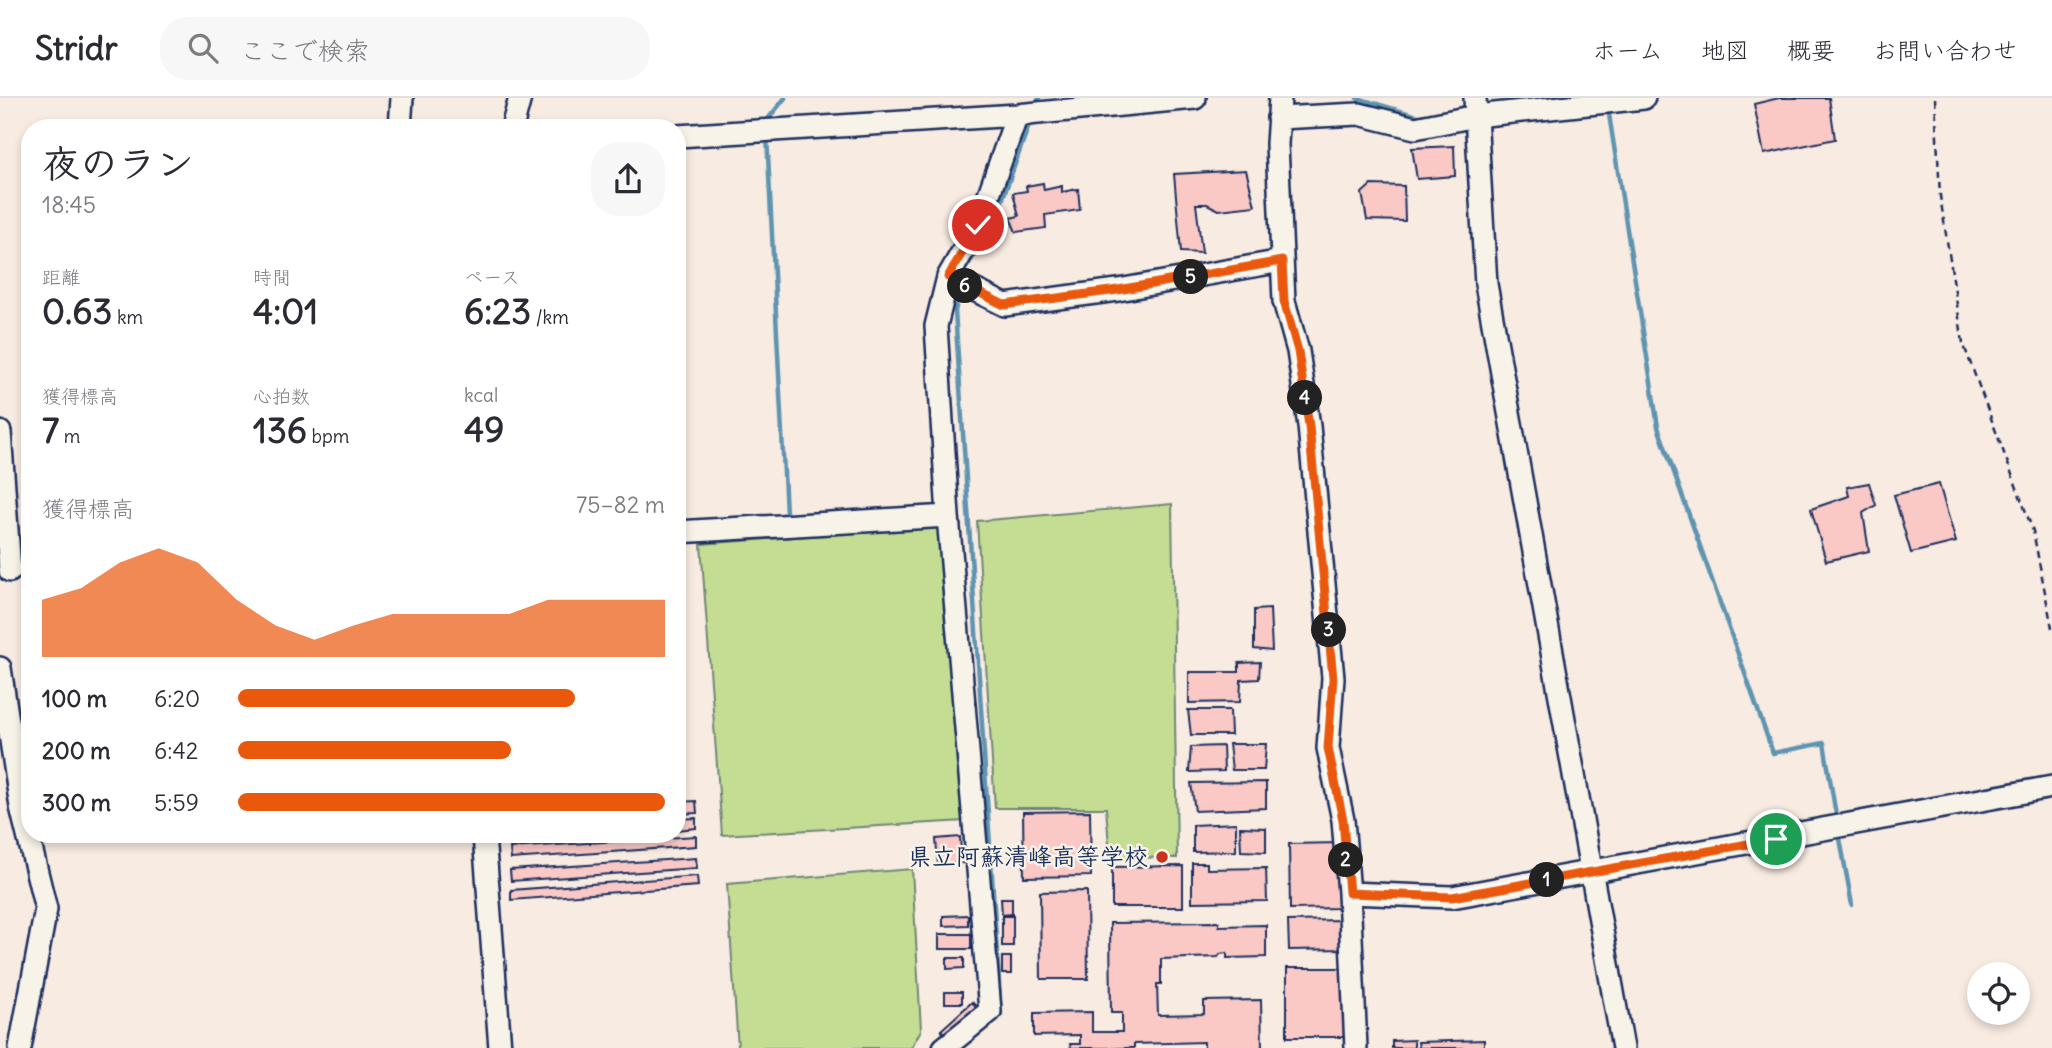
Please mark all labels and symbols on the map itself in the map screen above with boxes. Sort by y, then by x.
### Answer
pin [948,195,1008,255]
pin: 5 [1174,260,1208,294]
pin: 6 [948,268,982,304]
pin: 4 [1288,380,1322,416]
pin: 3 [1312,612,1346,648]
pin [1746,809,1806,869]
place label: 県立阿蘇清峰高等学校 [908,841,1148,871]
pin: 2 [1328,842,1364,878]
marker: 県立阿蘇清峰高等学校 [1154,849,1170,865]
pin: 1 [1530,862,1564,898]

